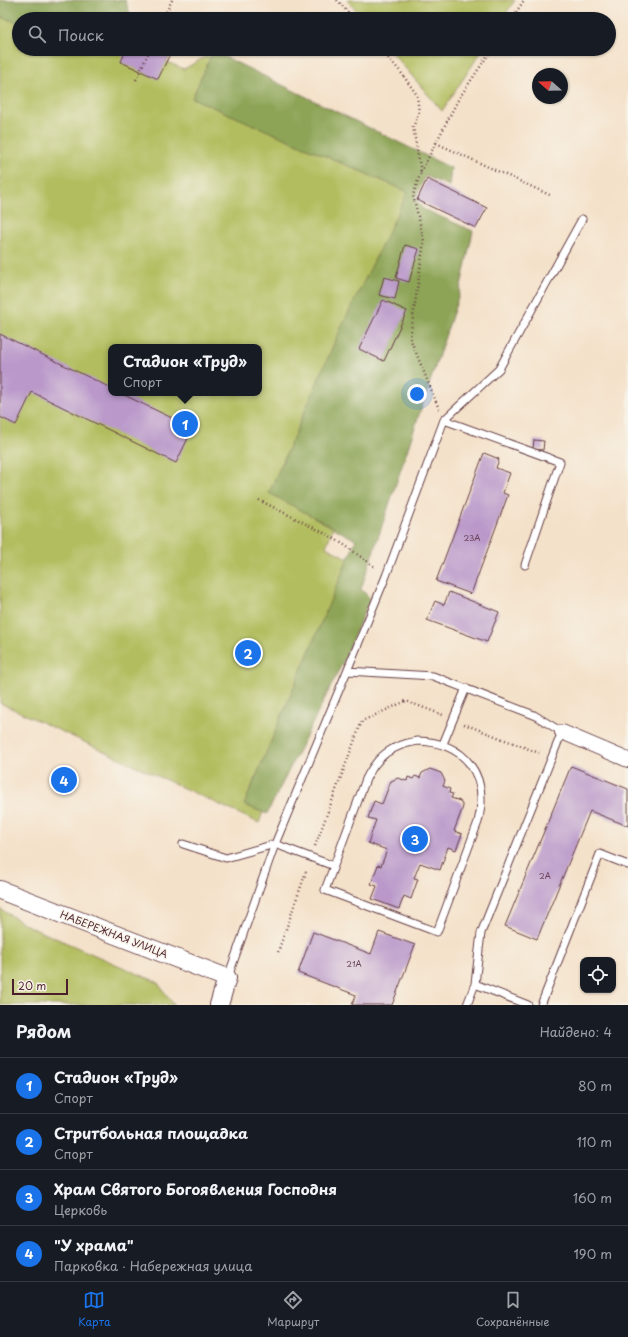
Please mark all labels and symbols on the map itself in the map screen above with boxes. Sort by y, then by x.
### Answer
north arrow [532,68,568,104]
your location [407,384,427,404]
pin: 1 [172,409,198,439]
house number: 23А [464,532,480,544]
pin: 2 [235,638,261,668]
pin: 4 [51,765,77,795]
pin: 3 [402,824,428,854]
house number: 2А [539,870,551,882]
street label: НАБЕРЕЖНАЯ УЛИЦА [58,906,170,961]
house number: 21А [346,958,362,970]
scale bar [12,977,68,996]

